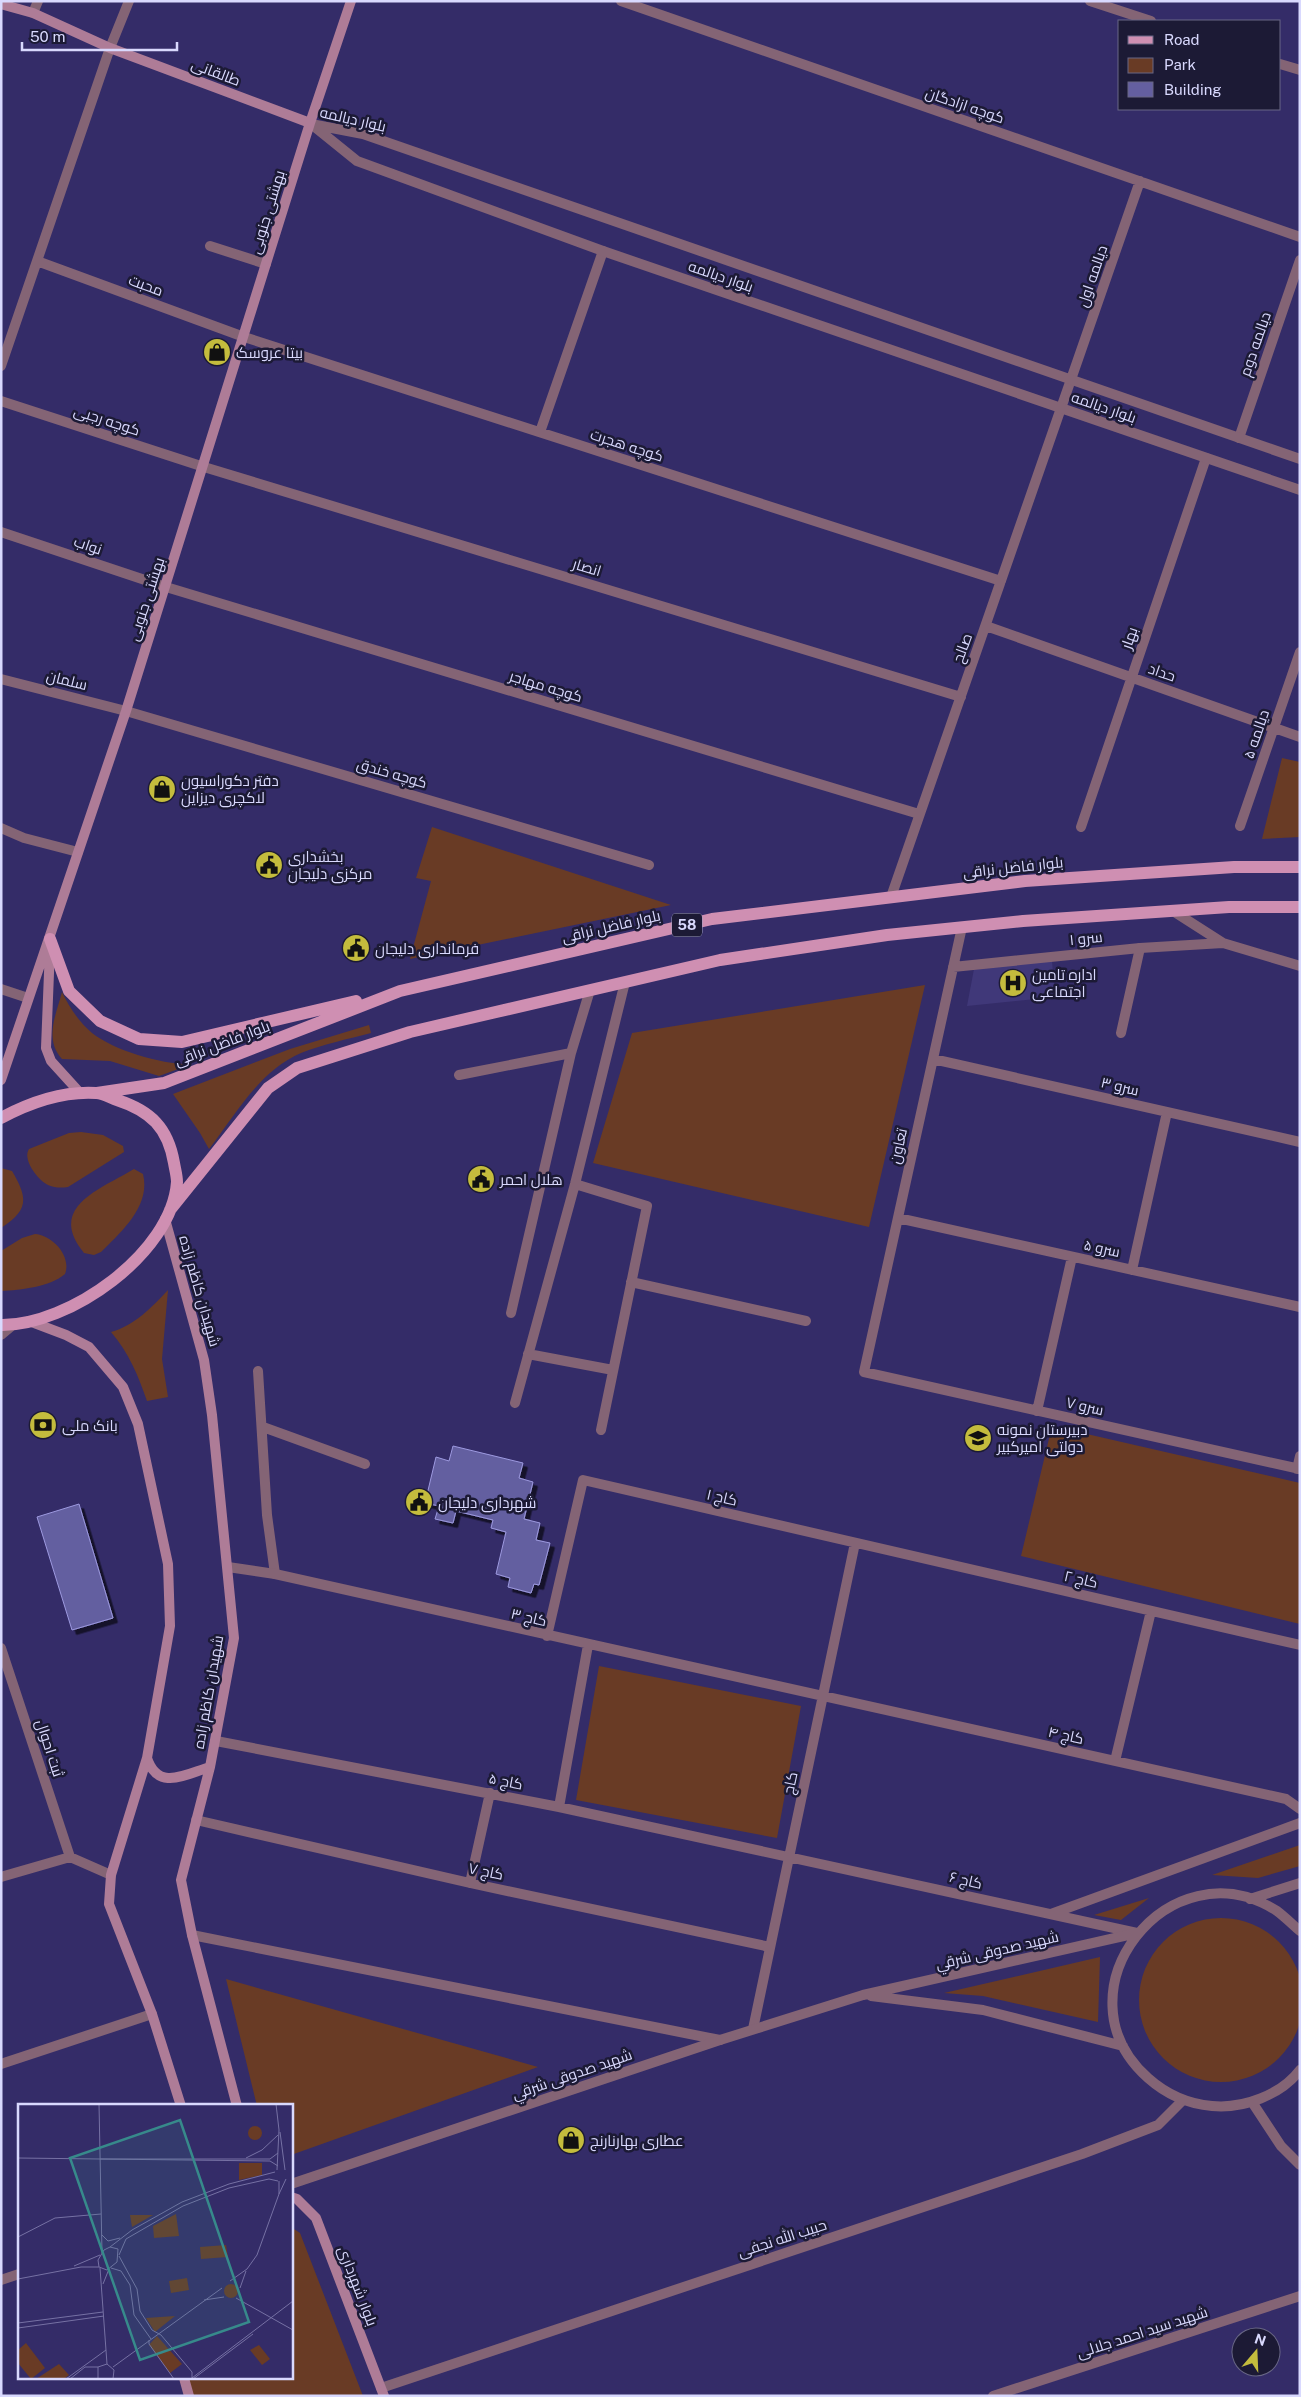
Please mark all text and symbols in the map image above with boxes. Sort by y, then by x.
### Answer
scale bar [22,20,178,52]
legend [1118,20,1281,110]
text: 50 m [30,28,65,45]
text: Road [1164,31,1200,48]
street label: طالقانی [188,55,243,91]
text: Park [1164,56,1196,73]
text: Building [1164,81,1222,98]
street label: کوچه ازادگان [923,84,1007,128]
street label: بلوار دیالمه [318,103,388,136]
street label: بهشتی جنوبی [246,168,290,257]
street label: دیالمه اول [1073,243,1111,310]
street label: بلوار دیالمه [686,257,756,296]
street label: محبت [126,271,166,299]
street label: دیالمه دوم [1236,310,1276,379]
shop icon: بیتا عروسک [202,337,232,367]
place label: بیتا عروسک [236,344,303,362]
street label: بلوار دیالمه [1069,388,1139,427]
street label: کوچه رجبی [71,401,142,441]
street label: کوچه هجرت [588,425,666,467]
street label: نواب [71,532,104,559]
street label: انصار [569,554,603,580]
street label: بهشتی جنوبی [125,555,169,644]
street label: بهار [1117,625,1143,653]
street label: صالح [949,631,978,666]
street label: حداد [1146,659,1178,685]
street label: سلمان [44,667,89,695]
street label: کوچه مهاجر [506,667,585,707]
street label: دیالمه ۵ [1240,707,1272,761]
street label: کوچه خندق [354,755,429,793]
place label: دفتر دکوراسیون لاکچری دیزاین [181,772,279,808]
shop icon: دفتر دکوراسیون لاکچری دیزاین [147,774,177,804]
place label: بخشداری مرکزی دلیجان [288,848,372,884]
public building icon: بخشداری مرکزی دلیجان [254,850,284,880]
street label: بلوار فاضل نراقی [962,853,1064,883]
street label: بلوار فاضل نراقی [560,906,662,948]
road number: 58 [672,914,702,936]
street label: سرو ۱ [1069,928,1103,949]
public building icon: فرمانداری دلیجان [341,933,371,963]
place label: فرمانداری دلیجان [375,940,479,959]
place label: اداره تامین اجتماعی [1032,966,1097,1002]
hospital icon: اداره تامین اجتماعی [998,968,1028,998]
street label: بلوار فاضل نراقی [172,1017,273,1071]
street label: سرو ۳ [1099,1073,1141,1100]
street label: تعاون [886,1127,912,1166]
public building icon: هلال احمر [466,1164,496,1194]
place label: هلال احمر [499,1171,563,1189]
street label: شهیدان کاظم زاده [174,1233,224,1349]
street label: سرو ۵ [1082,1236,1122,1261]
street label: سرو ۷ [1064,1393,1105,1420]
bank icon: بانک ملی [28,1410,58,1440]
place label: بانک ملی [62,1417,118,1436]
place label: دبیرستان نمونه دولتی امیرکبیر [996,1421,1088,1457]
school or university icon: دبیرستان نمونه دولتی امیرکبیر [963,1423,993,1453]
street label: کاج ۱ [704,1485,739,1512]
public building icon: شهرداری دلیجان [404,1487,434,1517]
place label: شهرداری دلیجان [438,1494,536,1513]
street label: کاج ۲ [1062,1567,1100,1594]
street label: کاج ۳ [509,1605,549,1632]
street label: شهیدان کاظم زاده [190,1634,228,1750]
street label: ثبت احوال [32,1717,67,1779]
street label: کاج ۴ [1046,1723,1085,1750]
street label: کاج ۵ [487,1769,524,1796]
street label: کاج [779,1770,804,1796]
street label: کاج ۷ [466,1859,505,1886]
street label: کاج ۶ [947,1868,984,1895]
street label: شهید صدوقی شرقي [934,1928,1061,1976]
street label: شهید صدوقی شرقي [510,2045,636,2106]
inset map [18,2104,292,2380]
shop icon: عطاری بهارنارنج [556,2125,586,2155]
place label: عطاری بهارنارنج [590,2132,684,2152]
street label: حبیب الله نجفی [735,2215,829,2262]
street label: بلوار شهرداری [333,2244,381,2329]
street label: شهید سید احمد جلالی [1074,2303,1210,2363]
north arrow [1231,2327,1281,2377]
text: N [1252,2330,1268,2349]

